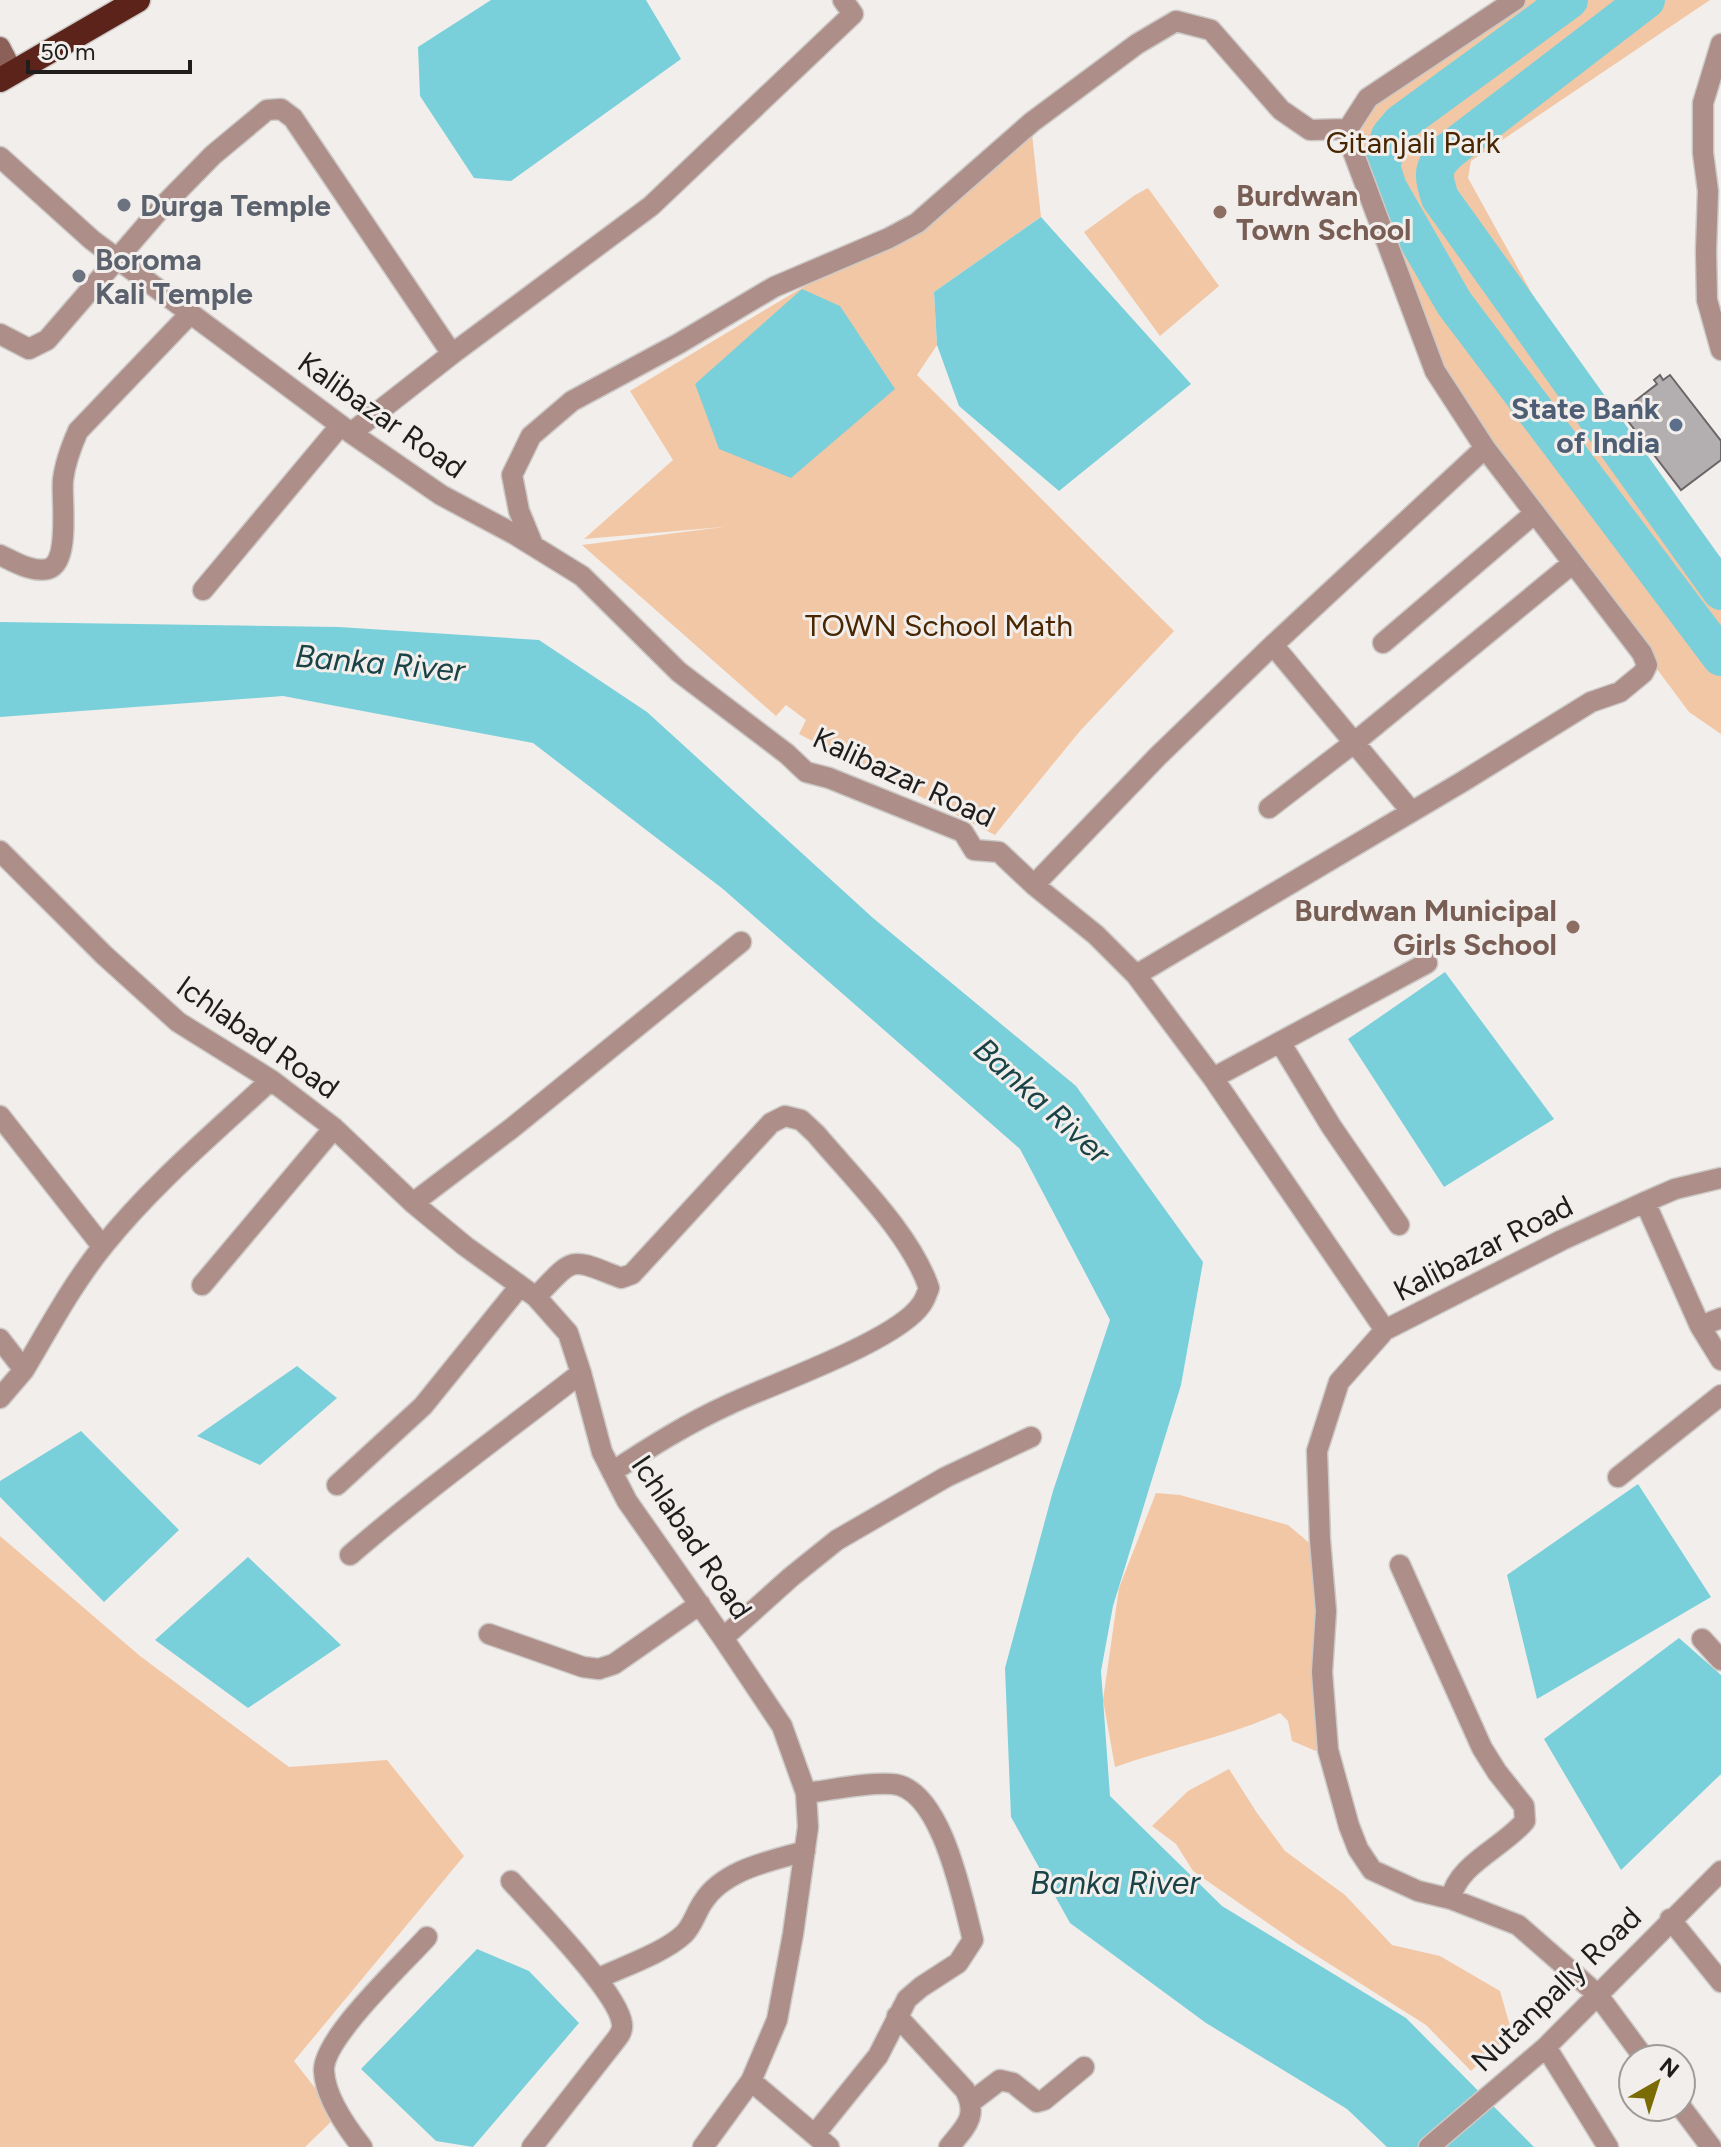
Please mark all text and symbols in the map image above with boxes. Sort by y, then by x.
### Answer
scale bar [28,24,190,74]
text: 50 m [40,37,96,66]
park label: Gitanjali Park [1326,124,1501,161]
place label: Burdwan Town School [1236,177,1411,248]
place label: Durga Temple [140,187,331,224]
marker: Durga Temple [115,196,133,214]
marker: Burdwan Town School [1211,203,1229,221]
place label: Boroma Kali Temple [95,241,253,312]
marker: Boroma Kali Temple [70,267,88,285]
street label: Kalibazar Road [291,344,473,486]
place label: State Bank of India [1511,390,1660,461]
marker: State Bank of India [1667,416,1685,434]
park label: TOWN School Math [805,607,1073,644]
water label: Banka River [294,637,468,689]
street label: Kalibazar Road [807,719,1001,835]
place label: Burdwan Municipal Girls School [1294,892,1557,963]
marker: Burdwan Municipal Girls School [1564,918,1582,936]
street label: Ichlabad Road [170,967,346,1107]
water label: Banka River [966,1030,1119,1173]
street label: Kalibazar Road [1387,1187,1579,1309]
street label: Ichlabad Road [624,1448,760,1626]
water label: Banka River [1030,1864,1201,1902]
street label: Nutanpally Road [1463,1899,1649,2079]
north arrow [1617,2043,1697,2123]
text: N [1654,2052,1684,2084]

